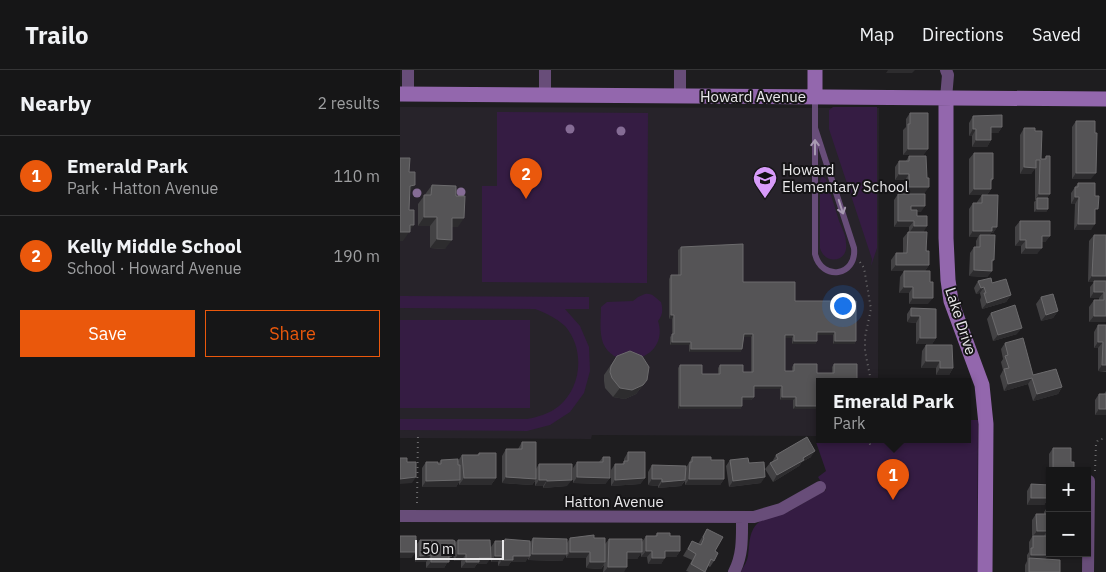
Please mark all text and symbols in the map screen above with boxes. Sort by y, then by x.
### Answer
text: Trailo [25,19,89,51]
text: Map [859,23,894,46]
text: Directions [922,23,1004,46]
text: Saved [1032,23,1081,46]
street label: Howard Avenue [700,87,806,106]
text: Nearby [20,89,91,117]
text: 2 results [317,93,380,113]
one-way arrow [810,139,820,156]
text: Emerald Park [67,154,188,178]
pin: 2 [510,158,542,199]
place label: Howard Elementary School [782,160,909,196]
school or university icon: Howard Elementary School [752,165,778,199]
text: 1 [31,166,41,186]
text: 110 m [333,166,380,186]
text: Park · Hatton Avenue [67,178,218,198]
one-way arrow [837,199,846,215]
text: Kelly Middle School [67,234,242,258]
text: 2 [31,246,41,266]
text: 190 m [333,246,380,266]
text: School · Howard Avenue [67,258,242,278]
street label: Lake Drive [941,285,981,357]
your location [830,293,856,319]
button: Save [20,310,195,357]
button: Share [205,310,380,357]
popup [816,378,971,443]
text: Emerald Park [833,389,954,413]
text: Park [833,413,865,433]
pin: 1 [877,459,909,500]
map controls [1046,467,1091,557]
button: + [1046,467,1091,512]
street label: Hatton Avenue [564,492,664,511]
button: − [1046,512,1091,557]
scale bar [415,537,504,560]
text: 50 m [422,540,454,558]

